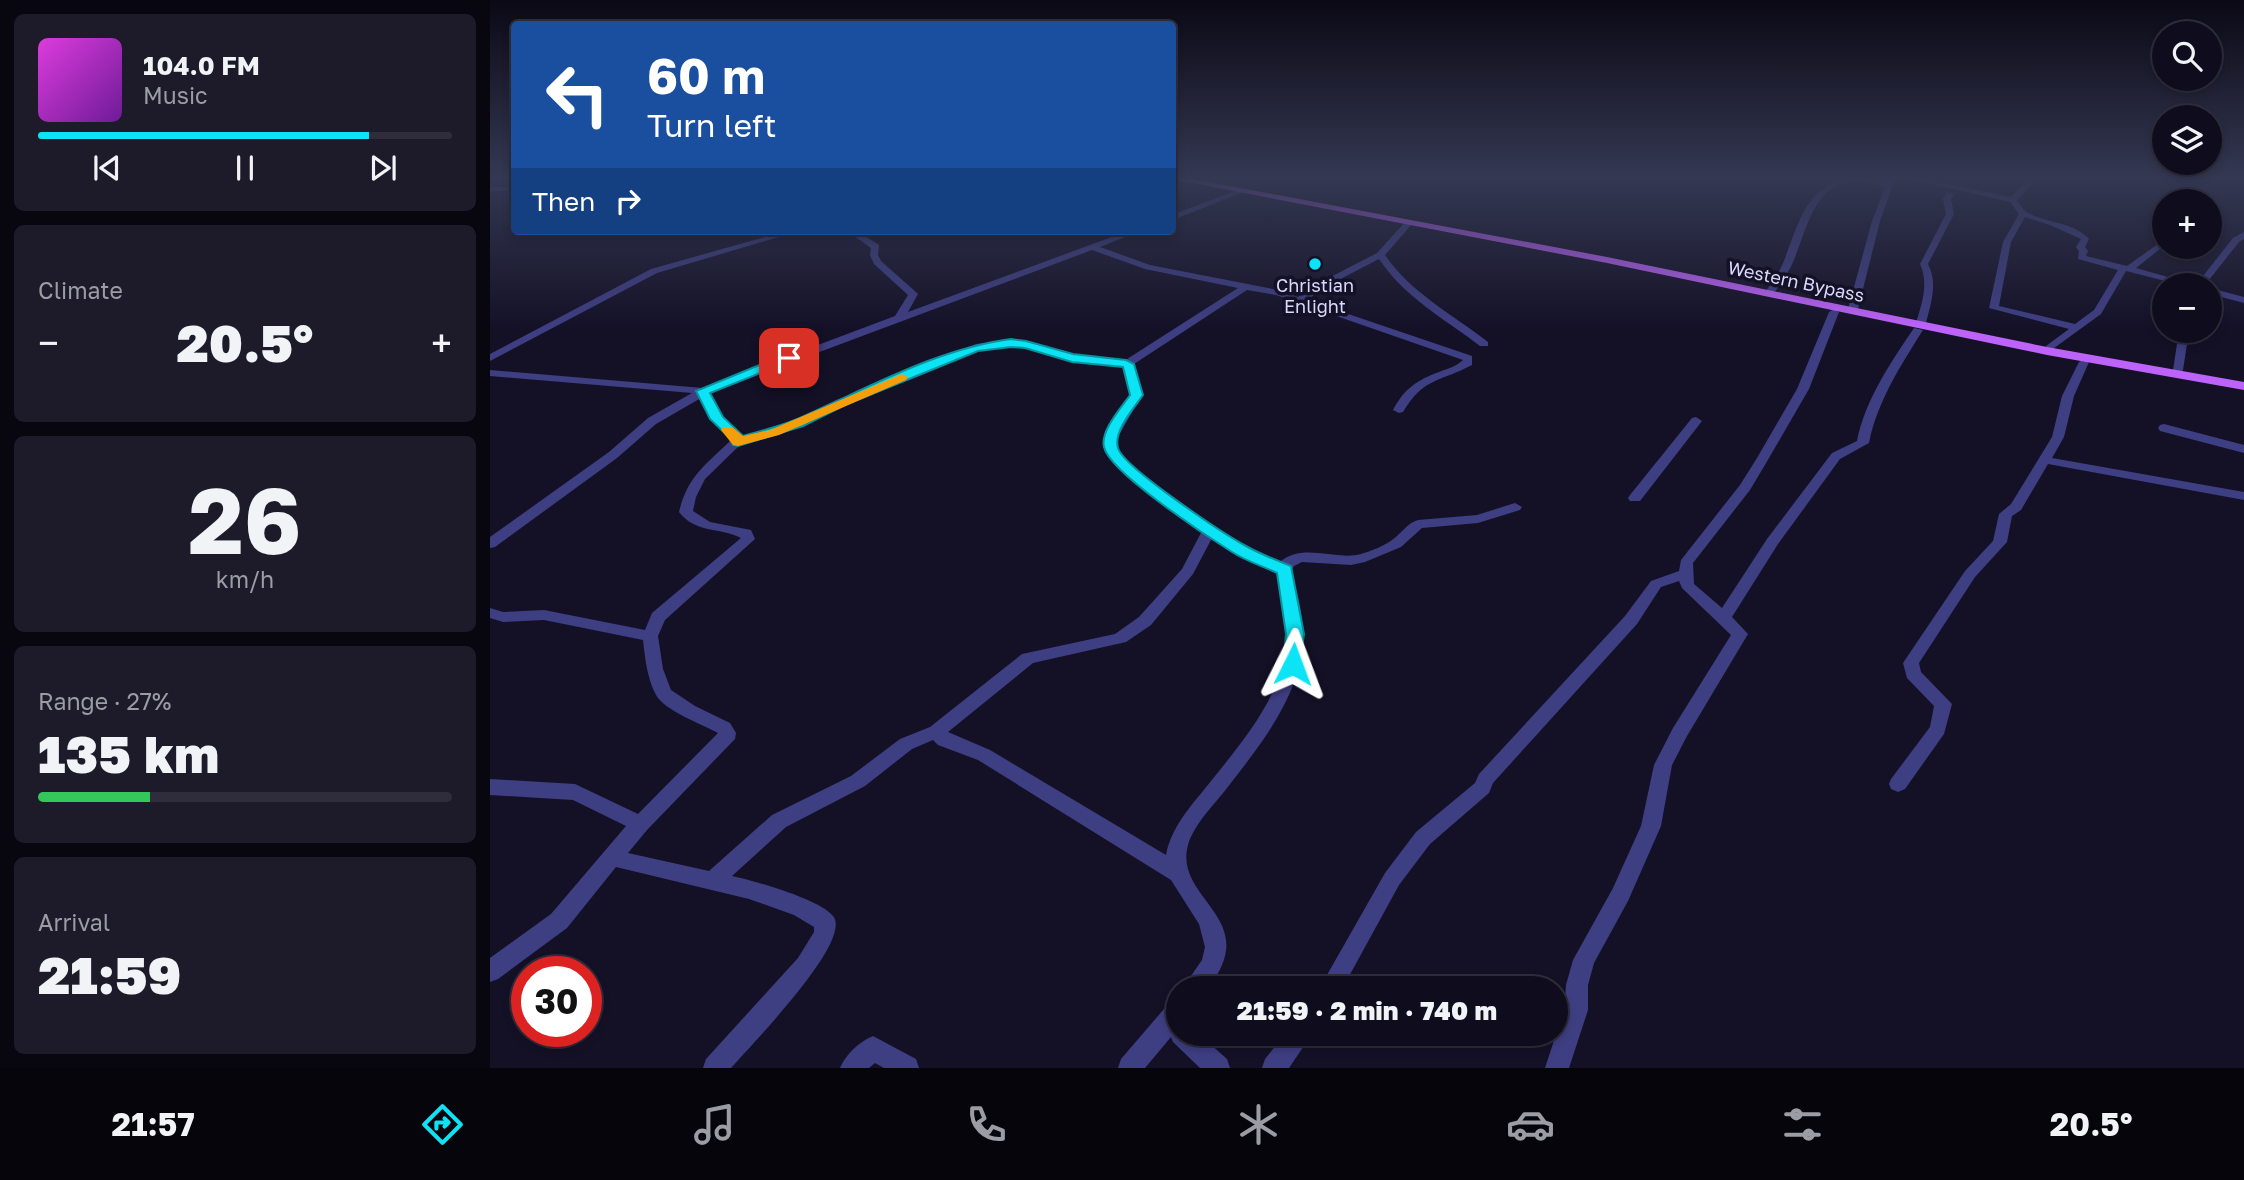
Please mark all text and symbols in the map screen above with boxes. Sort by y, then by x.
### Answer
map controls [2152,21,2222,343]
button: search [2152,21,2222,91]
text: 60 m [647,46,765,105]
icon: left [532,49,623,140]
text: 104.0 FM [143,50,260,81]
text: Music [143,81,208,109]
button: layers [2152,105,2222,175]
text: Turn left [647,106,776,144]
icon: previous [88,149,126,187]
icon: pause [226,149,264,187]
icon: next [364,149,402,187]
icon: right [609,182,647,220]
text: Then [532,186,595,217]
button: + [2152,189,2222,259]
marker: Christian Enlight [1307,256,1323,272]
street label: Western Bypass [1726,256,1867,306]
button: − [2152,273,2222,343]
place label: Christian Enlight [1276,274,1354,317]
text: Climate [38,276,123,304]
text: 20.5° [177,311,313,373]
text: − [38,320,59,365]
text: + [431,320,452,365]
pin [759,328,819,388]
icon: arrive [770,339,808,377]
text: 26 [188,465,302,574]
text: km/h [216,565,274,593]
position arrow [1256,627,1330,701]
text: Range · 27% [38,687,171,715]
text: 135 km [38,722,219,784]
text: Arrival [38,908,110,936]
text: 21:59 [38,943,181,1005]
speed limit sign: 30 [511,956,602,1047]
text: 21:59 · 2 min · 740 m [1237,995,1497,1026]
icon: directions [418,1100,467,1149]
icon: music [690,1100,739,1149]
icon: phone [962,1100,1011,1149]
icon: climate [1234,1100,1283,1149]
icon: car [1506,1100,1555,1149]
icon: filters [1778,1100,1827,1149]
text: 21:57 [112,1105,195,1143]
text: 20.5° [2050,1105,2132,1143]

